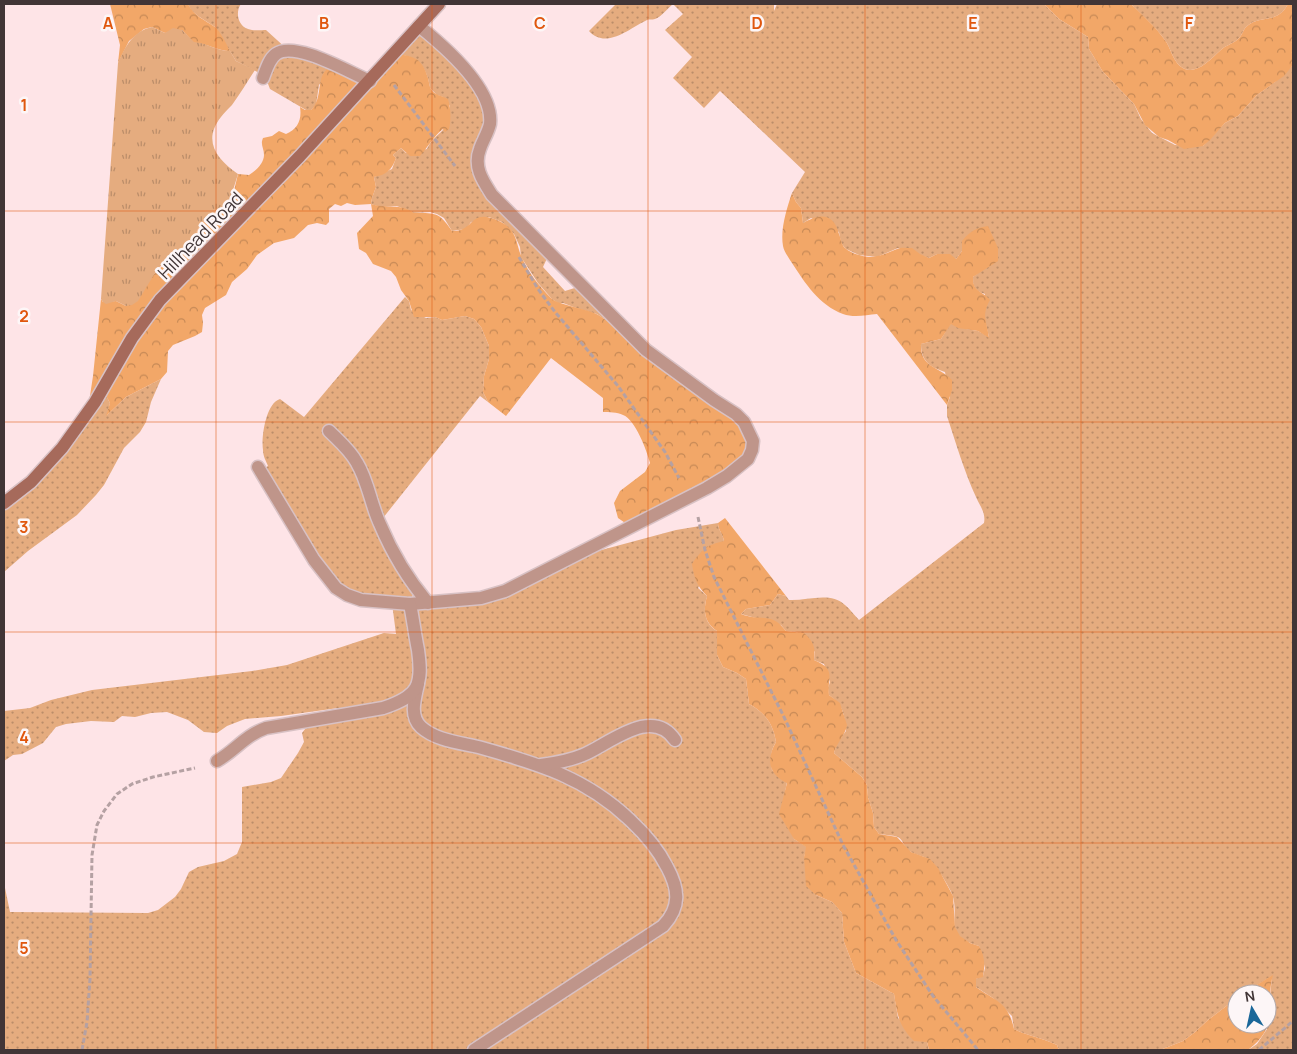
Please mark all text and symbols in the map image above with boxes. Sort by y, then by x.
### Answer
text: A [103,12,114,34]
text: B [319,12,329,34]
text: C [534,12,546,34]
text: D [751,12,763,34]
text: E [968,12,978,34]
text: F [1185,12,1194,34]
text: 1 [20,94,28,116]
street label: Hillhead Road [152,186,248,284]
text: 2 [19,305,29,327]
text: 3 [19,516,29,538]
text: 4 [19,726,29,748]
text: 5 [19,937,29,959]
north arrow [1227,984,1277,1034]
text: N [1243,985,1256,1006]

